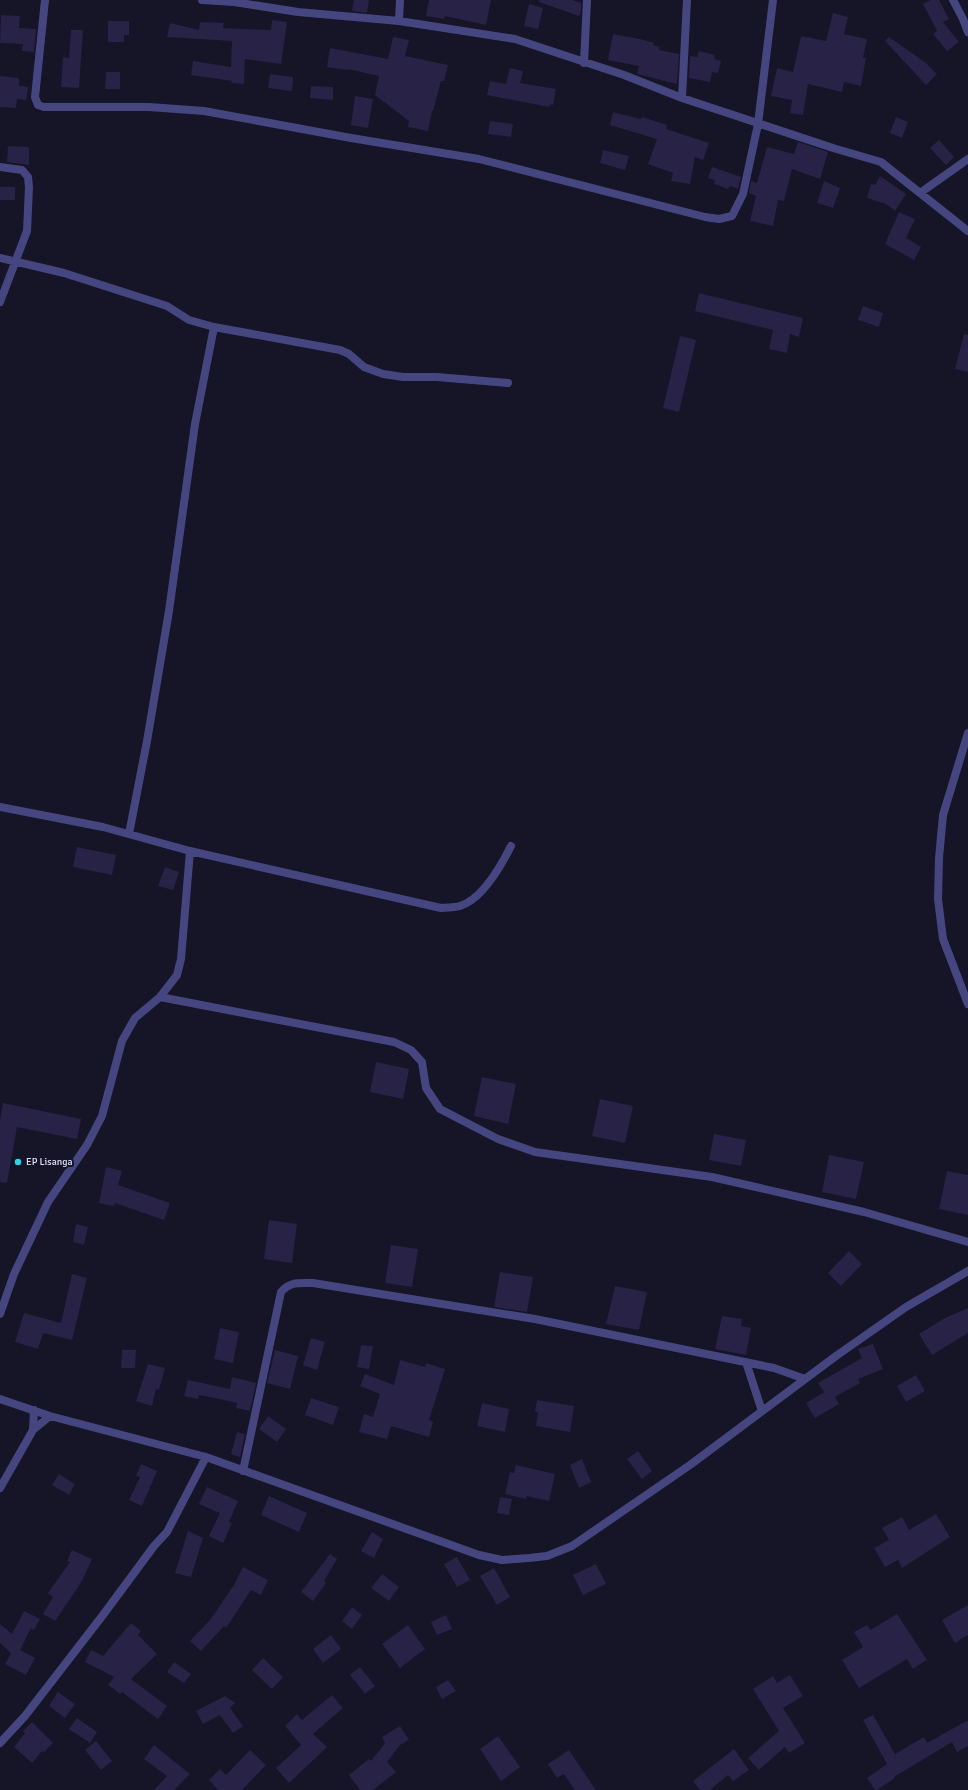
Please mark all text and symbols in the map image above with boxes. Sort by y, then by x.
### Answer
place label: EP Lisanga [26,1156,73,1168]
marker: EP Lisanga [13,1157,23,1167]

